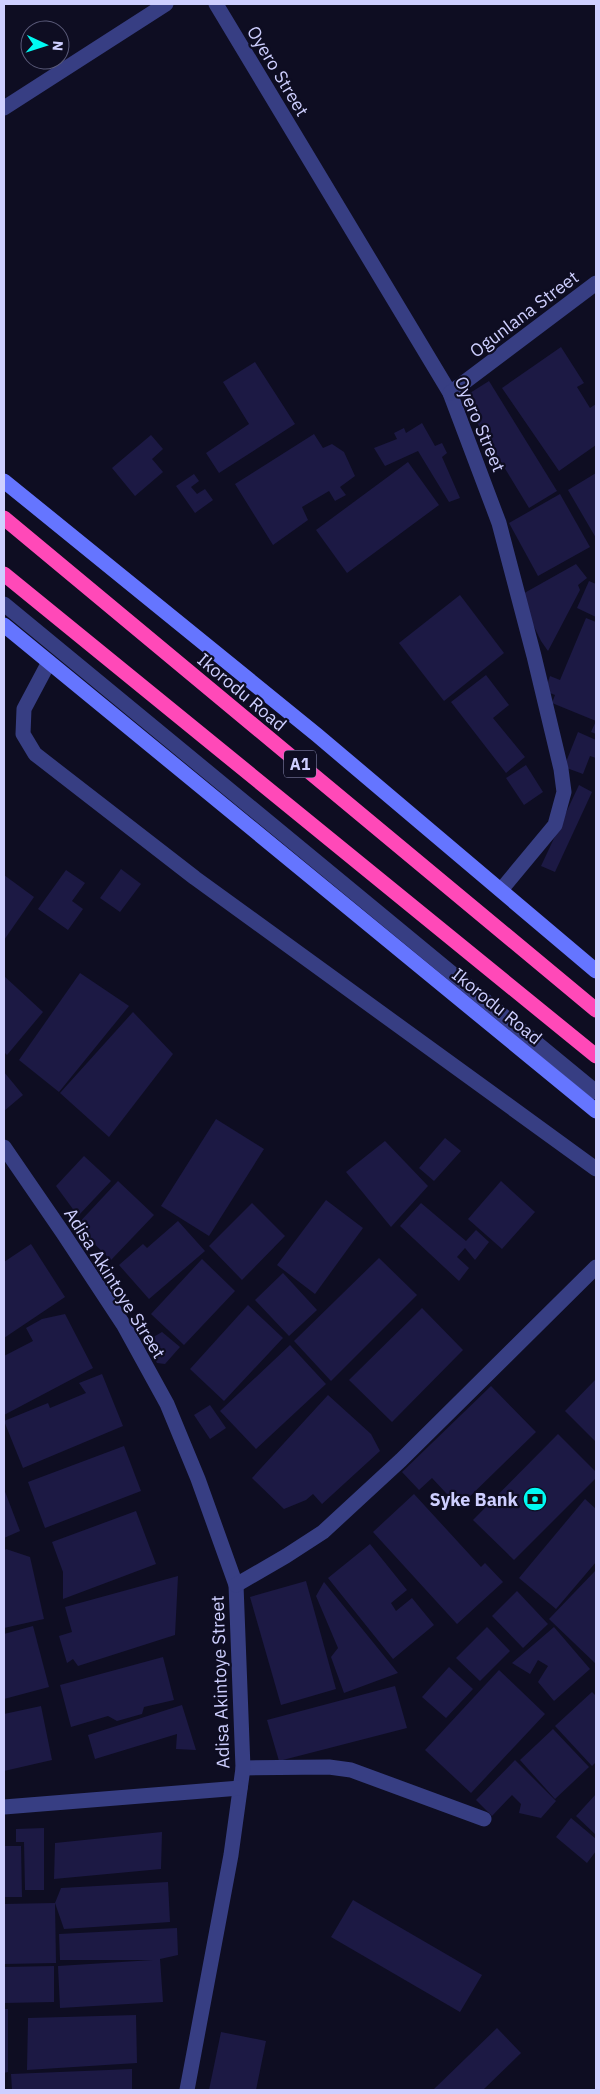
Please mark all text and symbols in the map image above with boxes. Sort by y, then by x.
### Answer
north arrow [20,20,70,70]
street label: Oyero Street [242,21,314,121]
text: N [49,40,67,52]
street label: Ogunlana Street [465,266,583,362]
street label: Oyero Street [450,373,510,475]
street label: Ikorodu Road [193,648,291,736]
road number: A1 [284,751,316,778]
street label: Ikorodu Road [447,963,547,1049]
street label: Adisa Akintoye Street [59,1203,171,1363]
bank icon: Syke Bank [522,1486,548,1512]
place label: Syke Bank [430,1488,519,1511]
street label: Adisa Akintoye Street [205,1595,235,1769]

